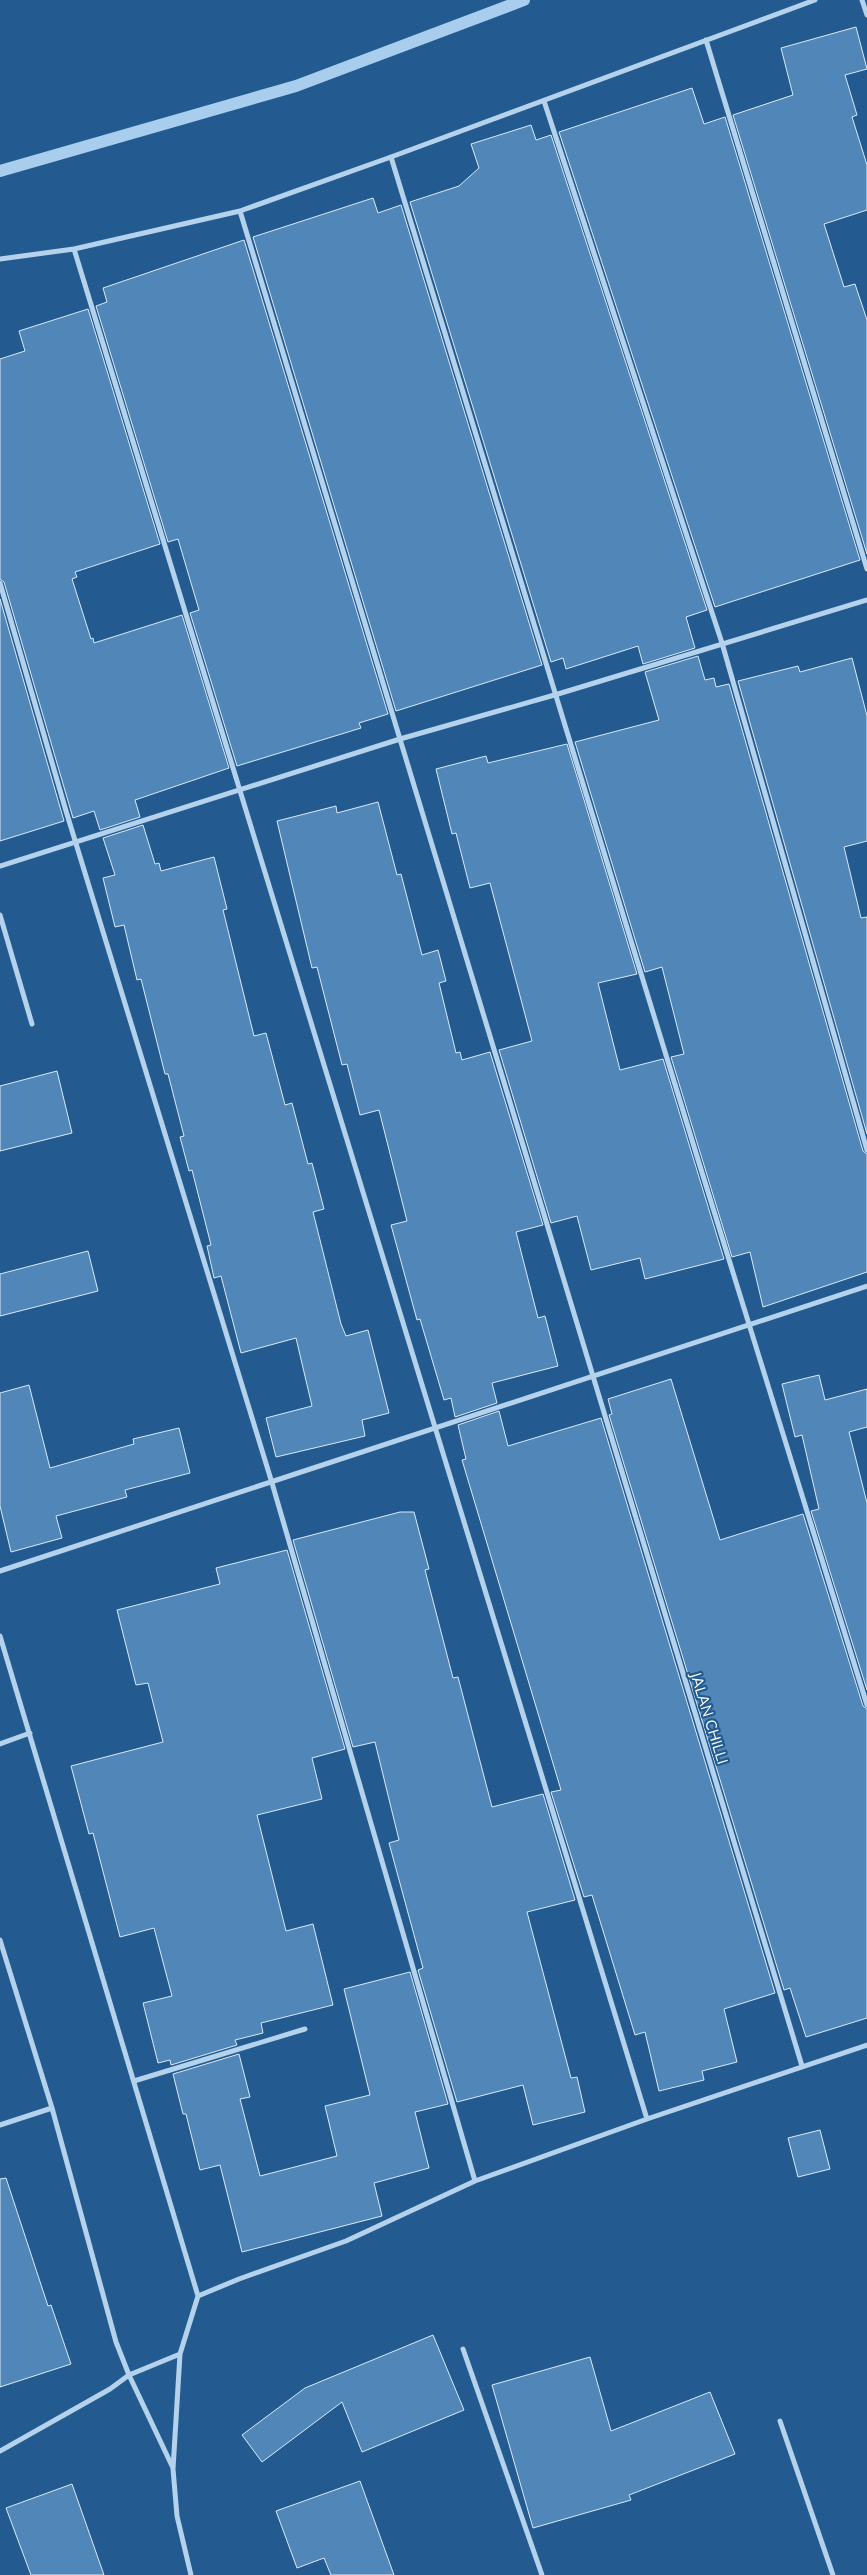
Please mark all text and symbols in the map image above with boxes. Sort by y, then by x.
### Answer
street label: JALAN CHILLI [686,1669,733,1766]

